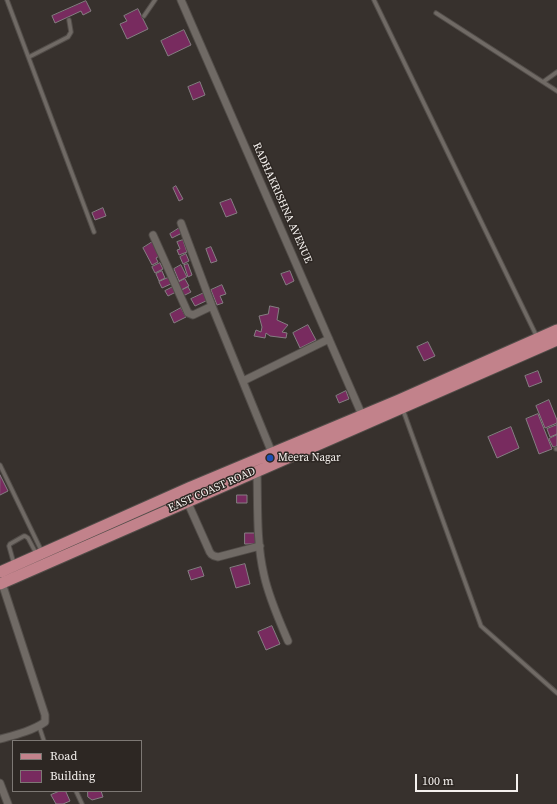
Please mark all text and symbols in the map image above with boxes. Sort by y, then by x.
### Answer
street label: RADHAKRISHNA AVENUE [249,141,315,265]
place label: Meera Nagar [278,451,341,465]
marker: Meera Nagar [265,453,275,463]
street label: EAST COAST ROAD [166,465,258,515]
legend [12,740,142,792]
text: Road [50,748,77,764]
scale bar [417,766,520,792]
text: Building [50,768,95,784]
text: 100 m [422,773,454,789]

